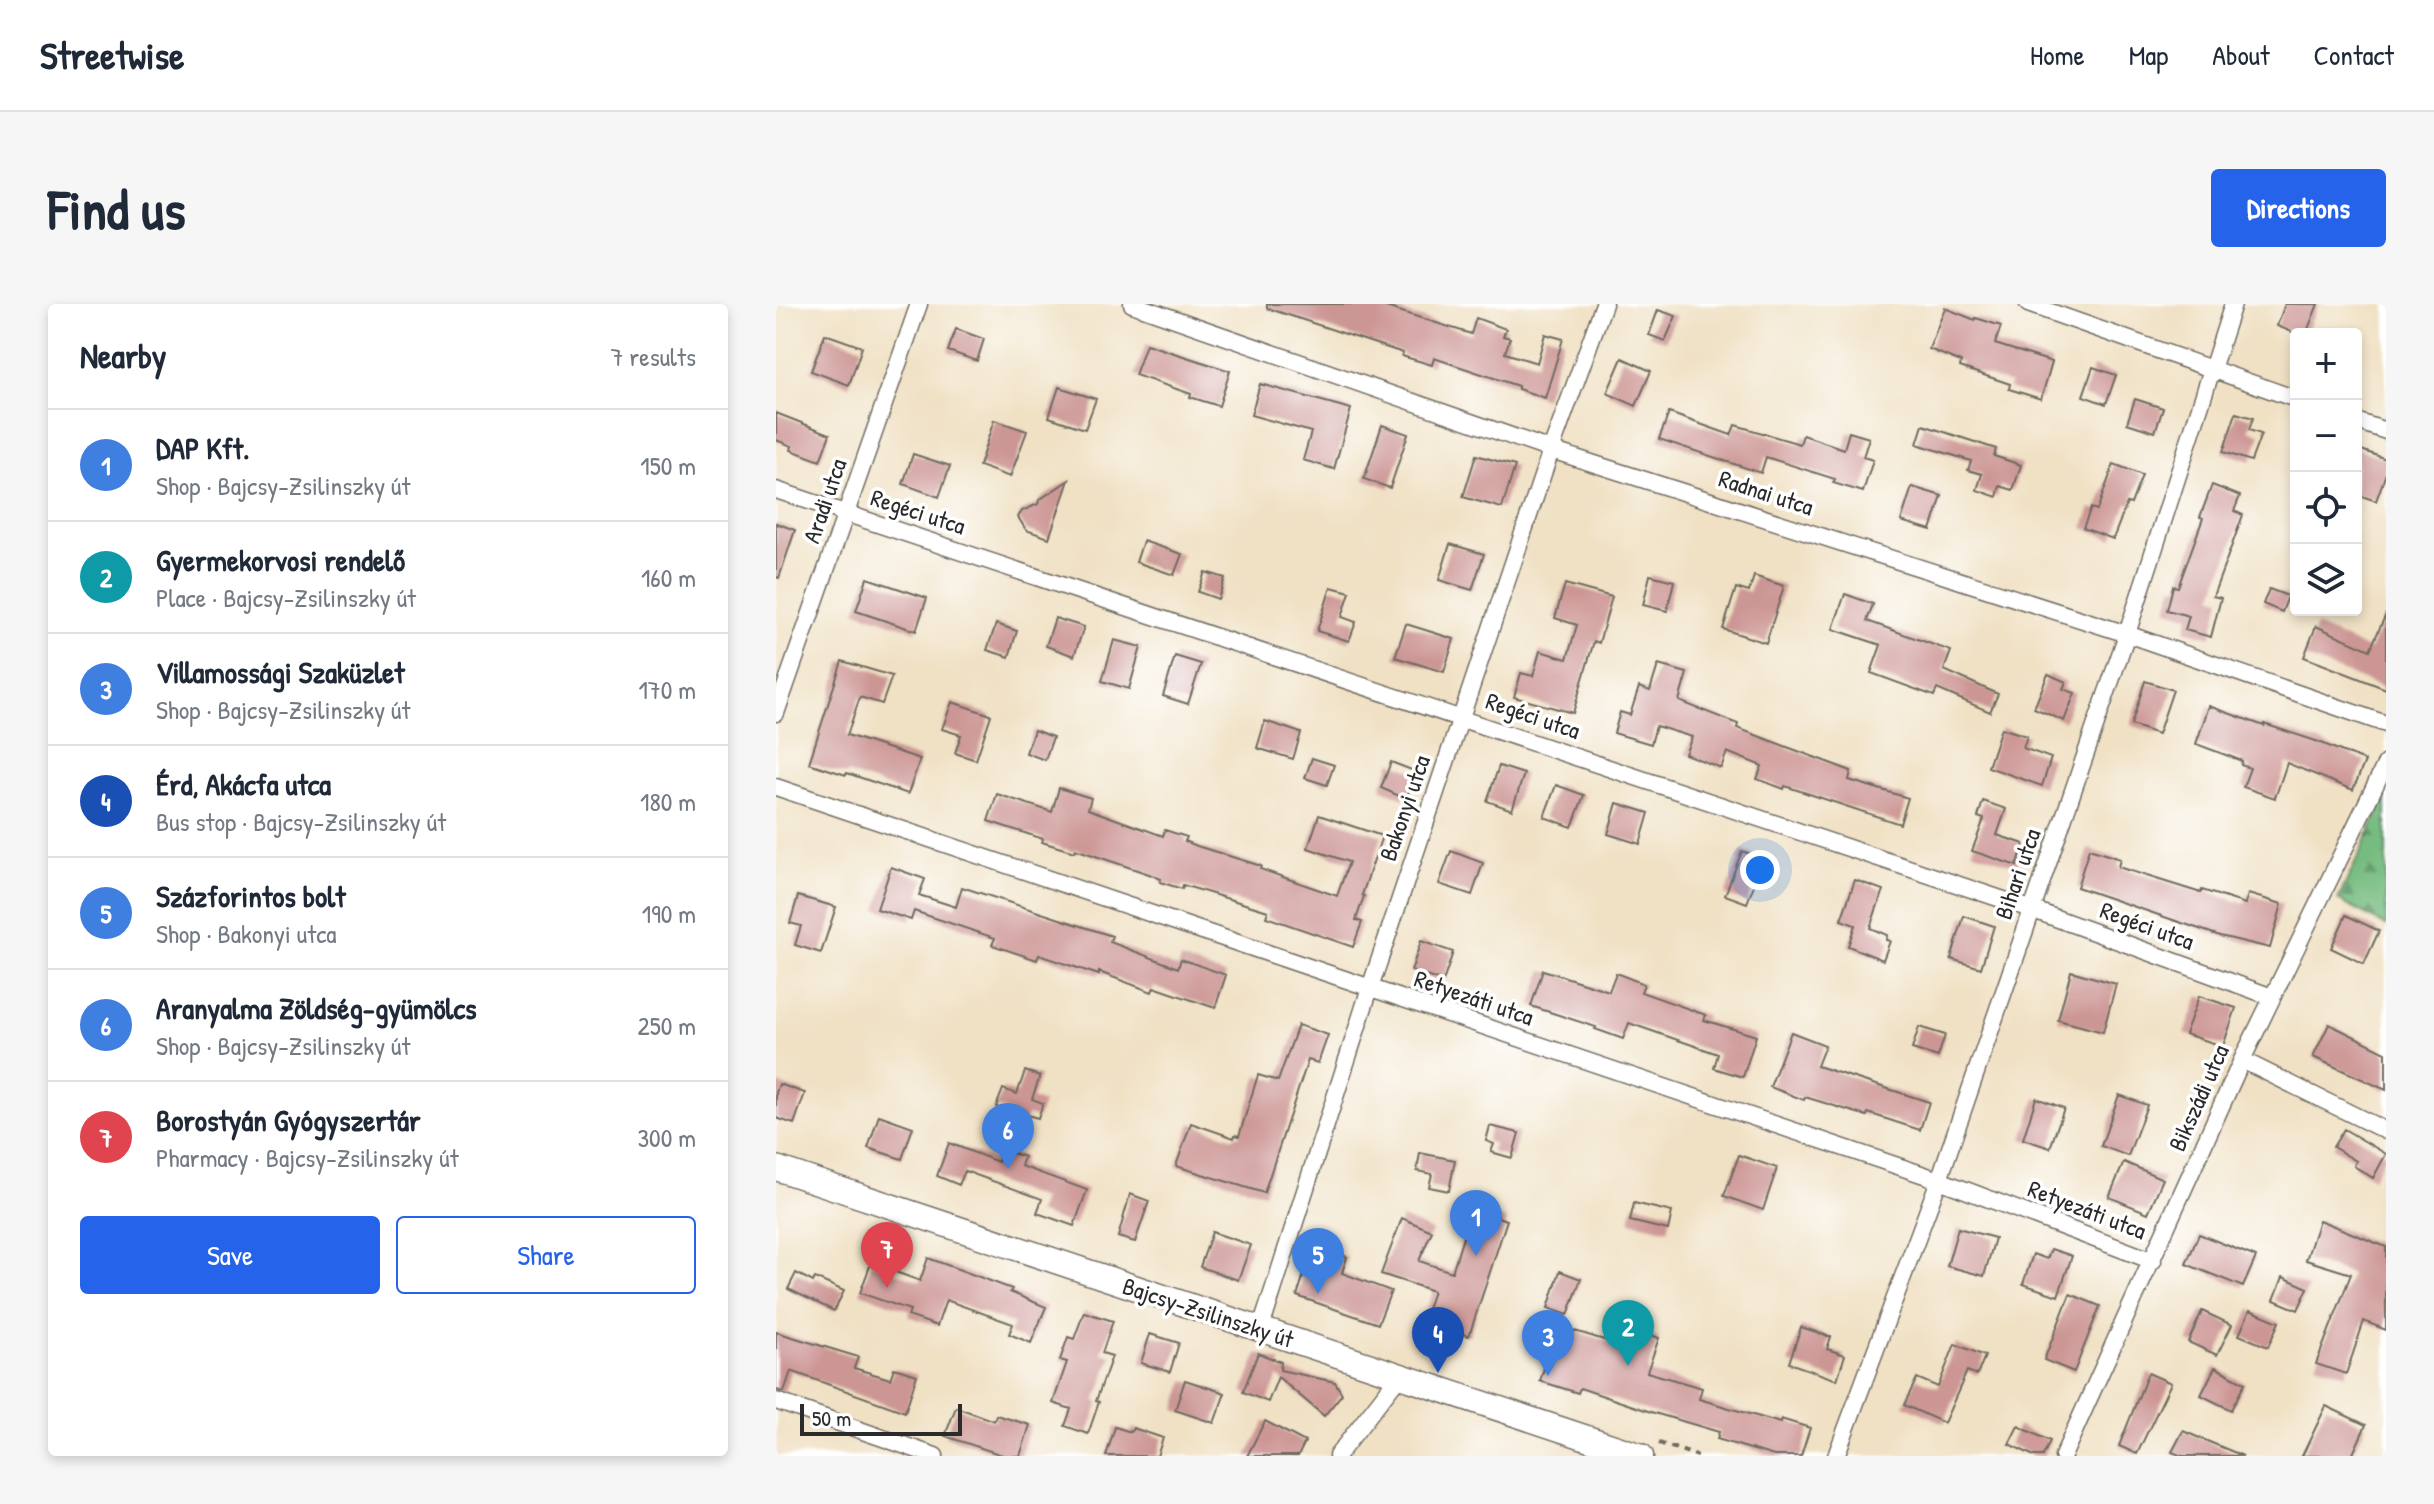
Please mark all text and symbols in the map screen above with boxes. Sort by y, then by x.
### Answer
text: Streetwise [40,29,184,81]
text: Home [2030,36,2085,74]
text: Map [2129,36,2168,74]
text: About [2212,36,2270,74]
text: Contact [2314,36,2394,74]
button: Directions [2211,169,2386,247]
text: Find us [48,171,186,246]
map controls [2290,328,2362,616]
button: + [2290,328,2362,400]
text: Nearby [80,333,166,379]
text: 7 results [611,339,696,374]
button: − [2290,400,2362,472]
text: DAP Kft. [156,428,249,468]
text: 1 [101,448,111,483]
text: 150 m [640,448,696,483]
street label: Aradi utca [795,454,853,547]
street label: Radnai utca [1715,462,1818,522]
text: Shop · Bajcsy-Zsilinszky út [156,468,410,503]
button: locate [2290,472,2362,544]
street label: Regéci utca [867,481,970,541]
text: Gyermekorvosi rendelő [156,540,405,580]
button: layers [2290,544,2362,616]
text: 2 [100,560,112,595]
text: 160 m [641,560,696,595]
text: Place · Bajcsy-Zsilinszky út [156,580,416,615]
text: Villamossági Szaküzlet [156,652,405,692]
text: 3 [100,672,112,707]
text: 170 m [638,672,696,707]
street label: Regéci utca [1482,684,1585,746]
text: Shop · Bajcsy-Zsilinszky út [156,692,410,727]
street label: Bakonyi utca [1371,751,1437,865]
text: Érd, Akácfa utca [156,764,331,804]
text: 4 [101,784,111,819]
text: 180 m [640,784,696,819]
text: Bus stop · Bajcsy-Zsilinszky út [156,804,446,839]
street label: Bihari utca [1987,824,2047,923]
your location [1740,850,1780,890]
text: Százforintos bolt [156,876,346,916]
street label: Regéci utca [2096,893,2199,957]
text: 5 [101,896,112,931]
text: 190 m [642,896,696,931]
text: Shop · Bakonyi utca [156,916,336,951]
street label: Retyezáti utca [1411,962,1538,1032]
text: Aranyalma Zöldség-gyümölcs [156,988,477,1028]
text: 6 [101,1008,111,1043]
text: 250 m [638,1008,696,1043]
text: Shop · Bajcsy-Zsilinszky út [156,1028,410,1063]
street label: Bikszádi utca [2160,1039,2236,1156]
text: Borostyán Gyógyszertár [156,1100,420,1140]
pin: 6 [982,1103,1034,1169]
text: 7 [100,1120,112,1155]
text: 300 m [637,1120,696,1155]
text: Pharmacy · Bajcsy-Zsilinszky út [156,1140,459,1175]
street label: Retyezáti utca [2024,1172,2151,1246]
pin: 1 [1450,1190,1502,1256]
button: Save [80,1216,380,1294]
button: Share [396,1216,696,1294]
pin: 7 [861,1222,913,1288]
pin: 5 [1292,1228,1344,1294]
street label: Bajcsy-Zsilinszky út [1119,1269,1299,1355]
pin: 2 [1602,1300,1654,1366]
pin: 4 [1412,1307,1464,1373]
pin: 3 [1522,1310,1574,1376]
scale bar [800,1400,962,1436]
text: 50 m [812,1403,851,1433]

